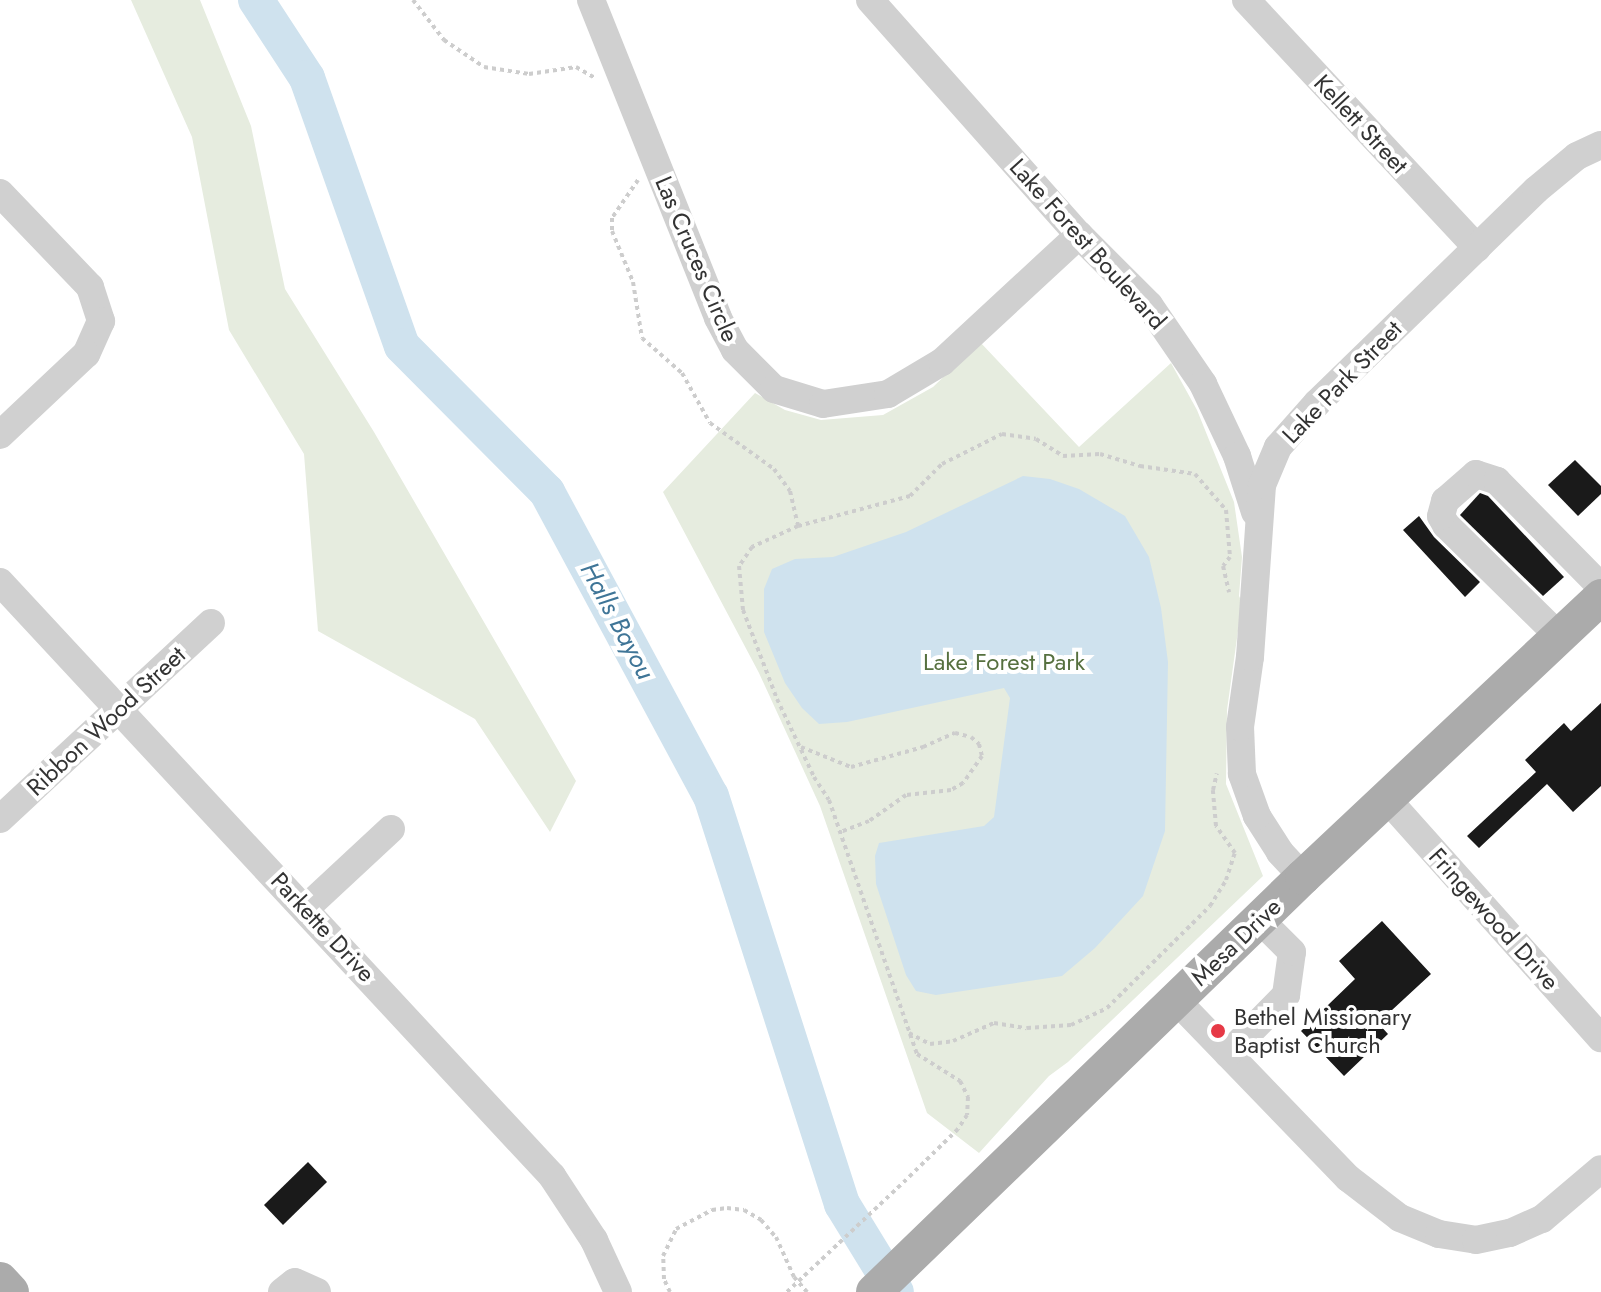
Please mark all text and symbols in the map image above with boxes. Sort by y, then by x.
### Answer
street label: Kellett Street [1308,69,1414,179]
street label: Lake Forest Boulevard [1004,153,1172,335]
street label: Las Cruces Circle [649,172,745,346]
street label: Lake Park Street [1276,315,1408,449]
water label: Halls Bayou [573,557,661,685]
street label: Ribbon Wood Street [21,640,191,802]
park label: Lake Forest Park [923,648,1085,676]
street label: Fringewood Drive [1423,842,1565,996]
street label: Parkette Drive [265,866,381,988]
street label: Mesa Drive [1185,892,1287,992]
place label: Bethel Missionary Baptist Church [1234,1003,1411,1059]
marker: Bethel Missionary Baptist Church [1209,1022,1227,1040]

